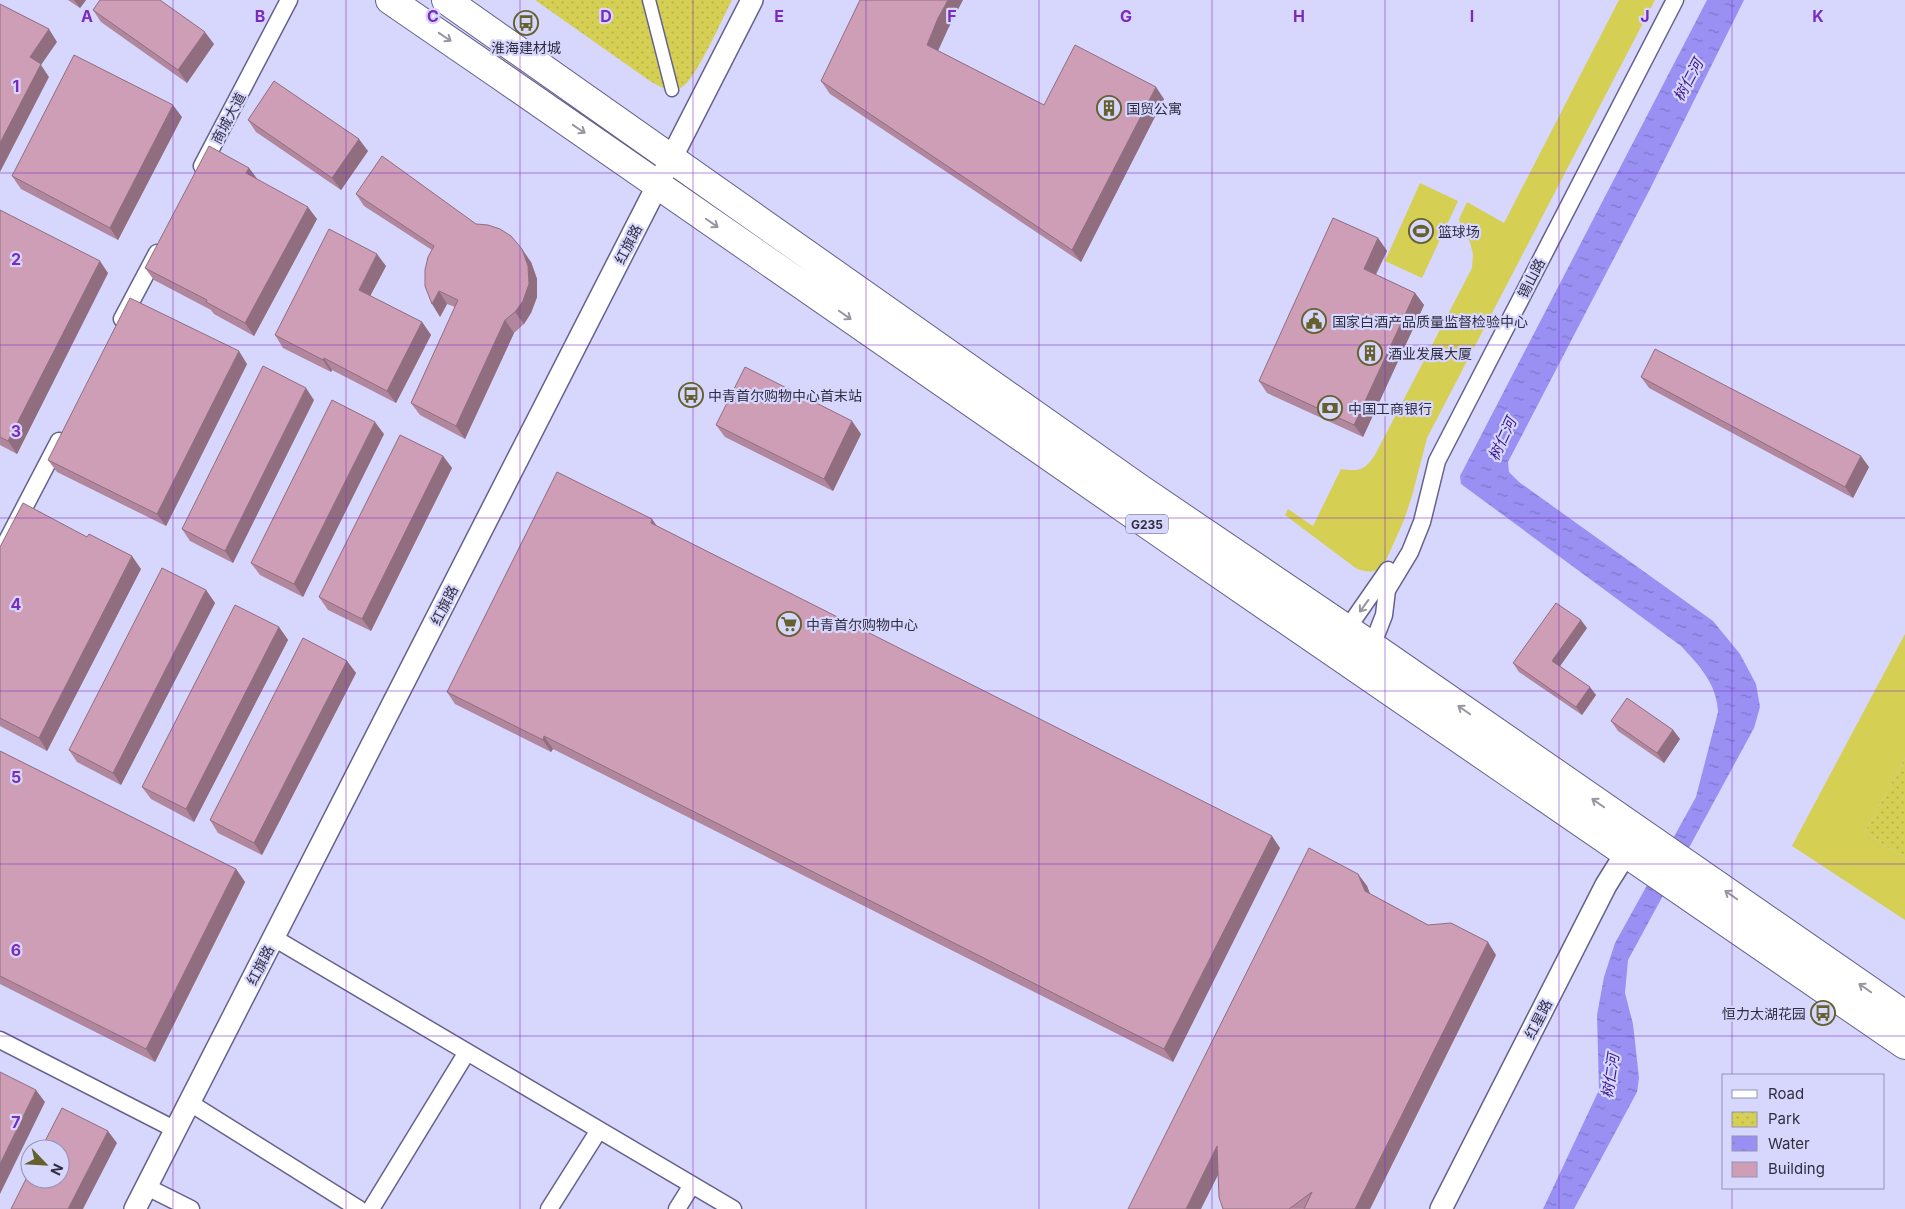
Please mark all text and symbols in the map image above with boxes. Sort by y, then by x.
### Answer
text: A [81,6,93,26]
text: B [255,6,265,26]
text: C [427,6,439,26]
text: D [600,6,612,26]
text: E [774,6,784,26]
text: F [947,6,957,26]
text: G [1120,6,1132,26]
text: H [1293,6,1305,26]
text: I [1470,6,1474,26]
text: J [1640,6,1650,26]
text: K [1812,6,1824,26]
bus stop icon: 淮海建材城 [513,10,539,36]
one-way arrow [438,32,452,42]
place label: 淮海建材城 [491,39,561,56]
water label: 树仁河 [1669,53,1708,104]
text: 1 [13,76,19,96]
street label: 商城大道 [207,89,249,147]
building icon: 国贸公寓 [1096,95,1122,121]
place label: 国贸公寓 [1126,100,1182,117]
one-way arrow [572,124,586,134]
one-way arrow [705,217,718,228]
sports icon: 篮球场 [1408,218,1434,244]
street label: 红旗路 [611,221,645,267]
place label: 篮球场 [1438,223,1480,240]
text: 2 [11,249,21,269]
street label: 锡山路 [1514,255,1548,301]
public building icon: 国家白酒产品质量监督检验中心 [1301,308,1327,334]
one-way arrow [838,310,852,320]
place label: 国家白酒产品质量监督检验中心 [1332,313,1528,330]
building icon: 酒业发展大厦 [1357,340,1383,366]
place label: 酒业发展大厦 [1388,345,1472,362]
bus stop icon: 中青首尔购物中心首末站 [678,382,704,408]
place label: 中青首尔购物中心首末站 [708,387,862,404]
bank icon: 中国工商银行 [1317,395,1343,421]
place label: 中国工商银行 [1348,400,1432,417]
water label: 树仁河 [1484,412,1521,463]
text: 3 [11,421,21,441]
road number: G235 [1126,514,1168,534]
street label: 红旗路 [427,582,461,628]
text: 4 [11,594,22,614]
one-way arrow [1359,599,1369,613]
supermarket icon: 中青首尔购物中心 [776,611,802,637]
place label: 中青首尔购物中心 [806,616,918,633]
one-way arrow [1457,705,1471,715]
text: 5 [11,767,21,787]
one-way arrow [1591,798,1605,808]
one-way arrow [1725,890,1739,900]
text: 6 [11,940,21,960]
street label: 红旗路 [243,942,277,988]
one-way arrow [1858,983,1872,993]
street label: 红星路 [1521,996,1555,1042]
bus stop icon: 恒力太湖花园 [1810,1000,1836,1026]
place label: 恒力太湖花园 [1722,1005,1806,1022]
water label: 树仁河 [1597,1049,1623,1100]
legend [1722,1074,1885,1189]
text: Road [1768,1084,1804,1103]
text: Park [1768,1109,1801,1128]
text: 7 [11,1112,21,1132]
text: Water [1768,1134,1810,1153]
north arrow [20,1139,70,1189]
text: Building [1768,1159,1825,1178]
text: N [47,1161,67,1178]

